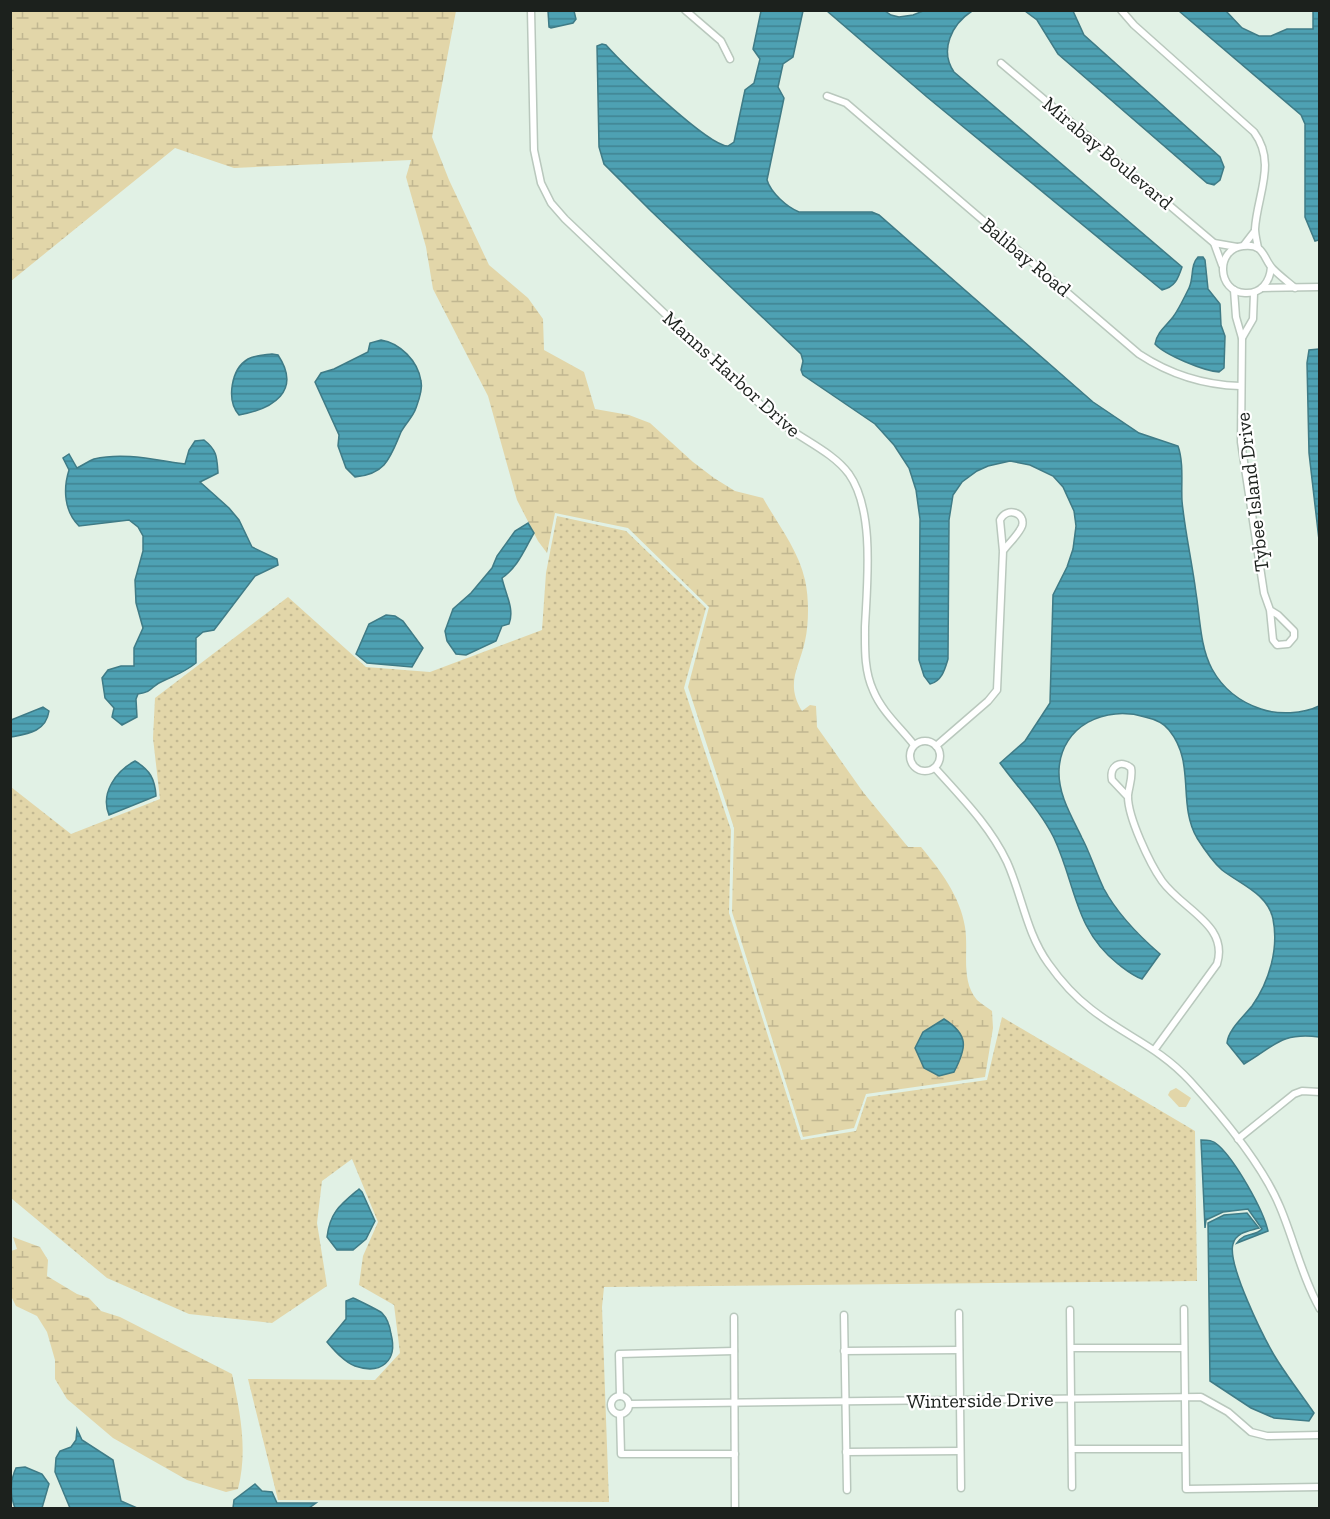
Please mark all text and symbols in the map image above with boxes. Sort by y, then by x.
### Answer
street label: Mirabay Boulevard [1038,92,1178,214]
street label: Balibay Road [976,212,1076,302]
street label: Manns Harbor Drive [658,306,806,442]
street label: Tybee Island Drive [1230,411,1274,573]
street label: Winterside Drive [906,1387,1054,1413]

